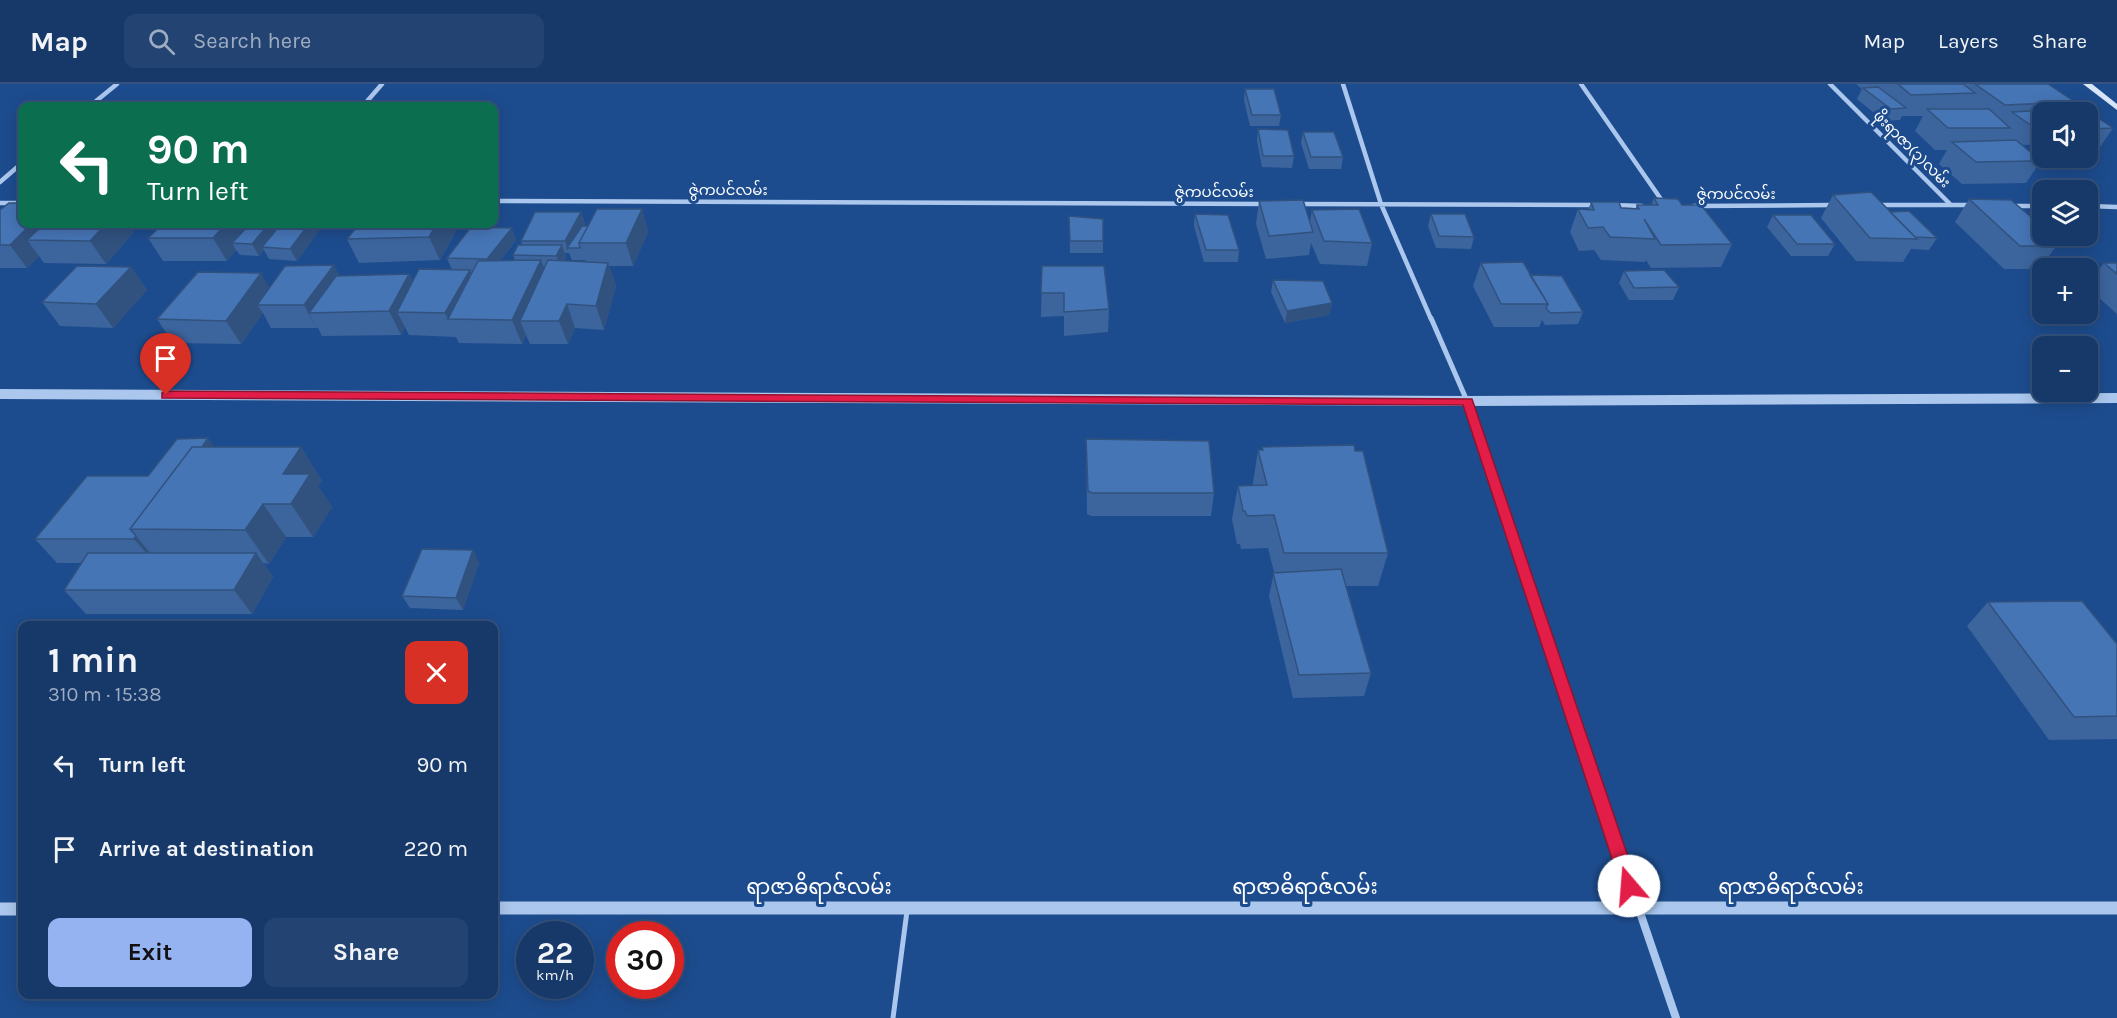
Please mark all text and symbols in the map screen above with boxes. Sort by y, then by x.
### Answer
search box [124,14,544,68]
text: Map [30,25,88,58]
icon: search [145,25,178,58]
text: Search here [193,28,311,54]
text: Map [1863,29,1905,53]
text: Layers [1938,29,1999,53]
text: Share [2032,29,2087,53]
map controls [2032,102,2098,402]
button: sound [2032,102,2098,168]
street label: ဖိုးရာဇာ(၃)လမ်း [1868,106,1955,193]
text: 90 m [147,124,250,174]
icon: left [48,126,126,204]
text: Turn left [147,175,248,207]
street label: ဇွဲကပင်လမ်း [688,180,768,201]
button: layers [2032,180,2098,246]
street label: ဇွဲကပင်လမ်း [1174,182,1254,203]
street label: ဇွဲကပင်လမ်း [1696,184,1776,205]
button: + [2032,258,2098,324]
pin [140,333,191,395]
button: − [2032,336,2098,402]
icon: arrive [149,342,182,375]
text: 1 min [48,639,138,681]
button: close [405,641,468,704]
text: 310 m · 15:38 [48,683,161,706]
icon: left [48,749,81,782]
text: Turn left [99,752,186,778]
text: 90 m [416,752,468,778]
icon: arrive [48,833,81,866]
text: Arrive at destination [99,836,314,862]
text: 220 m [404,836,468,862]
position arrow [1597,854,1661,918]
street label: ရာဇာဓိရာဇ်လမ်း [746,871,892,904]
street label: ရာဇာဓိရာဇ်လမ်း [1232,871,1378,904]
street label: ရာဇာဓိရာဇ်လမ်း [1718,871,1864,904]
button: Exit [48,918,252,987]
button: Share [264,918,468,987]
speed limit sign: 30 [606,921,684,999]
text: 22 [537,935,573,971]
text: km/h [536,966,574,984]

